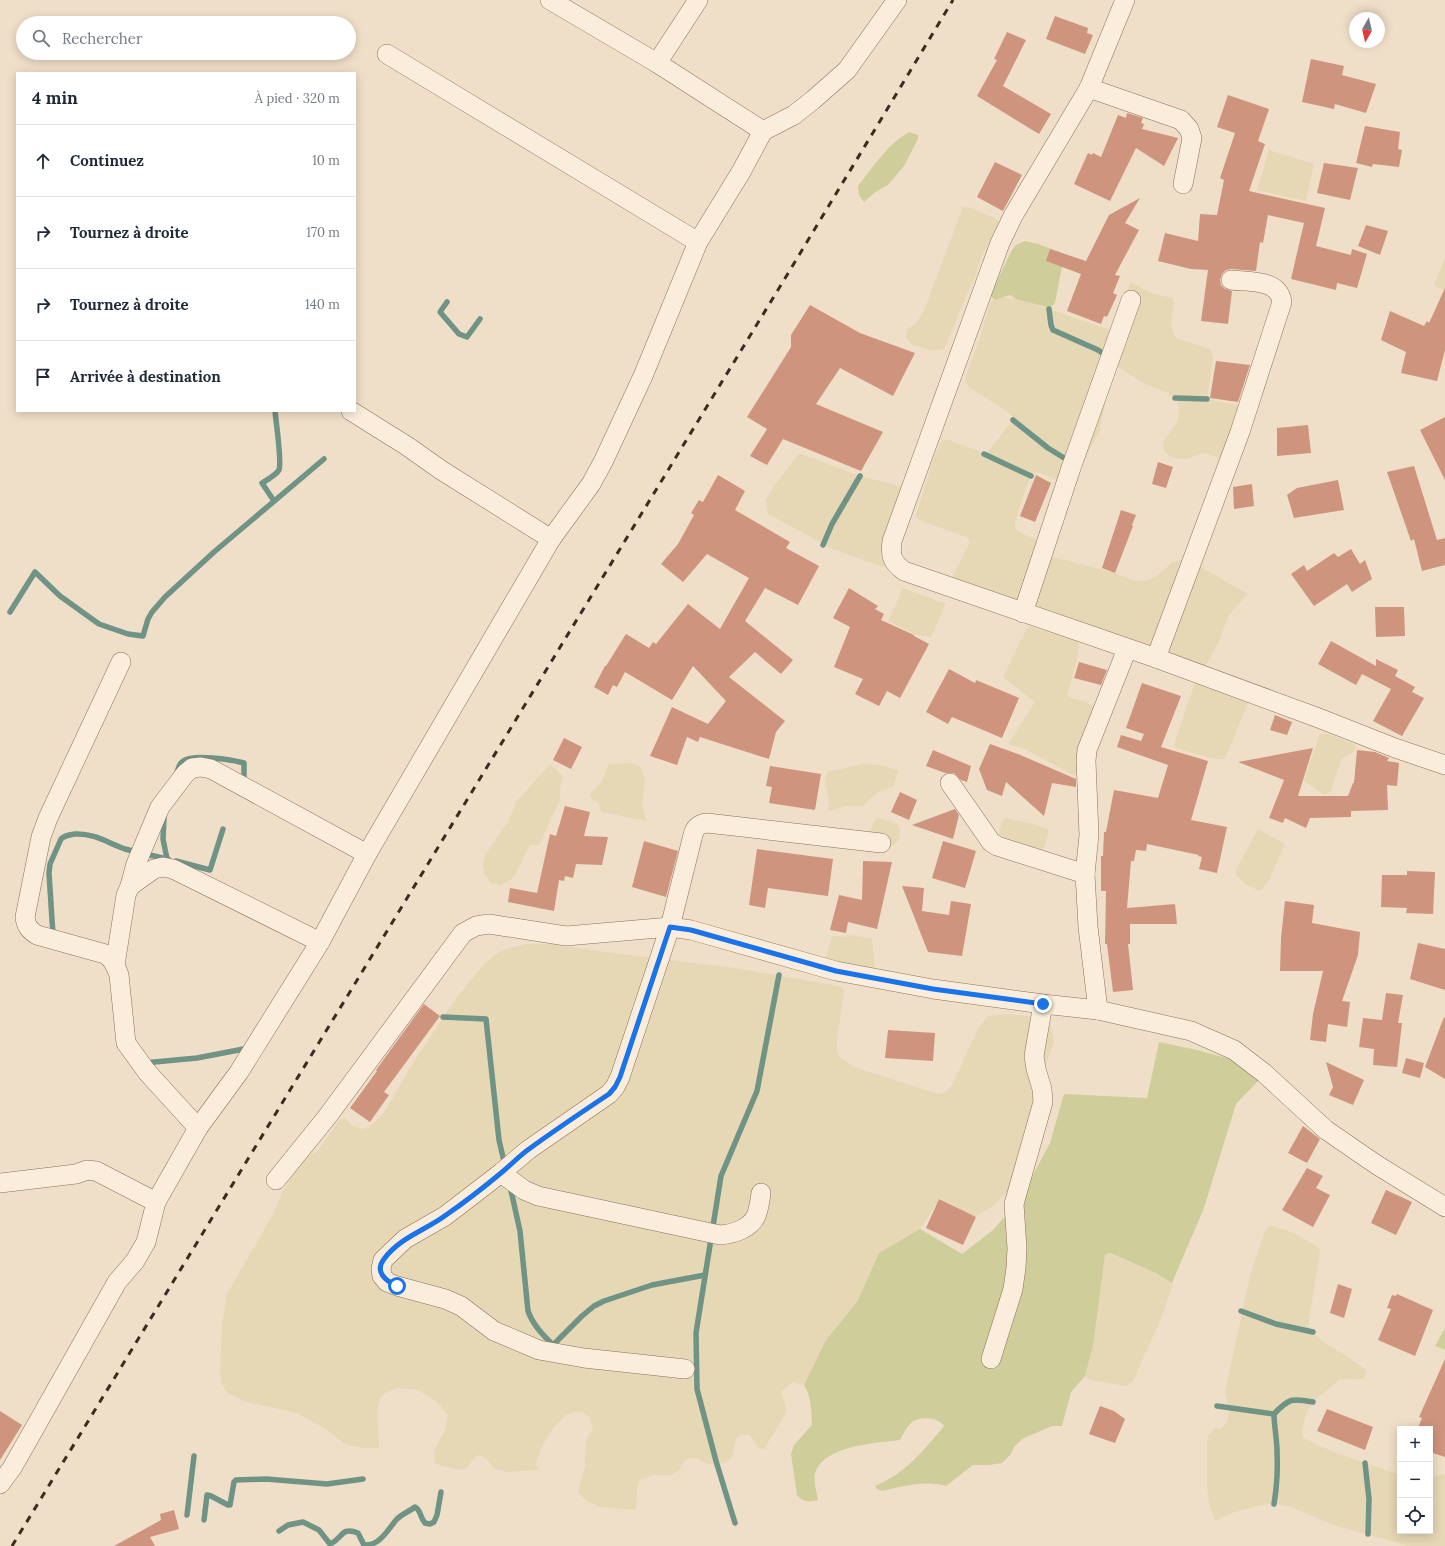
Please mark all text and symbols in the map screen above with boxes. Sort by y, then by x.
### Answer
north arrow [1349,12,1385,48]
search box [16,16,356,60]
icon: search [30,27,52,49]
text: Rechercher [62,29,142,48]
text: 4 min [32,87,78,109]
text: À pied · 320 m [255,90,340,107]
icon: ahead [32,150,54,172]
text: Continuez [70,151,144,170]
text: 10 m [312,152,340,169]
icon: right [32,222,54,244]
text: Tournez à droite [70,223,189,242]
text: 170 m [306,224,340,241]
icon: right [32,294,54,316]
text: Tournez à droite [70,295,189,314]
text: 140 m [305,296,340,313]
icon: arrive [32,366,54,388]
text: Arrivée à destination [70,367,221,386]
route end [1034,995,1052,1013]
route start [388,1277,406,1295]
map controls [1397,1426,1433,1534]
button: + [1397,1426,1433,1462]
button: − [1397,1462,1433,1498]
button: locate [1397,1498,1433,1534]

